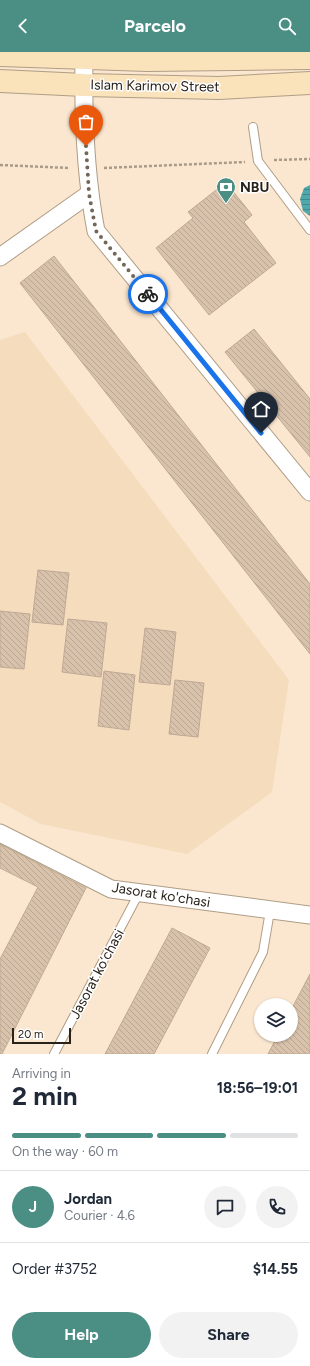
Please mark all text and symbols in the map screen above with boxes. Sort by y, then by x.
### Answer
icon: back [12,15,34,37]
text: Parcelo [124,15,186,37]
icon: search [276,15,298,37]
street label: Islam Karimov Street [90,76,220,96]
pin [69,105,103,146]
icon: bag [75,111,97,133]
bank icon: NBU [215,176,237,204]
place label: NBU [240,179,269,196]
courier [128,274,168,314]
icon: bike [137,283,159,305]
pin [244,392,278,433]
icon: home [250,398,272,420]
street label: Jasorat ko'chasi [111,879,211,911]
street label: Jasorat ko‘chasi [66,926,128,1022]
map controls [254,998,298,1042]
button: layers [254,998,298,1042]
scale bar [12,1026,71,1045]
text: 20 m [18,1028,43,1041]
text: Arriving in [12,1066,71,1081]
text: 18:56–19:01 [217,1079,298,1097]
text: 2 min [12,1080,78,1112]
text: On the way · 60 m [12,1144,118,1159]
button: chat [204,1186,246,1228]
button: phone [256,1186,298,1228]
text: Jordan [64,1190,112,1208]
text: J [29,1198,37,1216]
text: Courier · 4.6 [64,1208,135,1223]
text: Order #3752 [12,1260,97,1278]
text: $14.55 [253,1260,298,1278]
button: Help [12,1312,151,1358]
button: Share [159,1312,298,1358]

